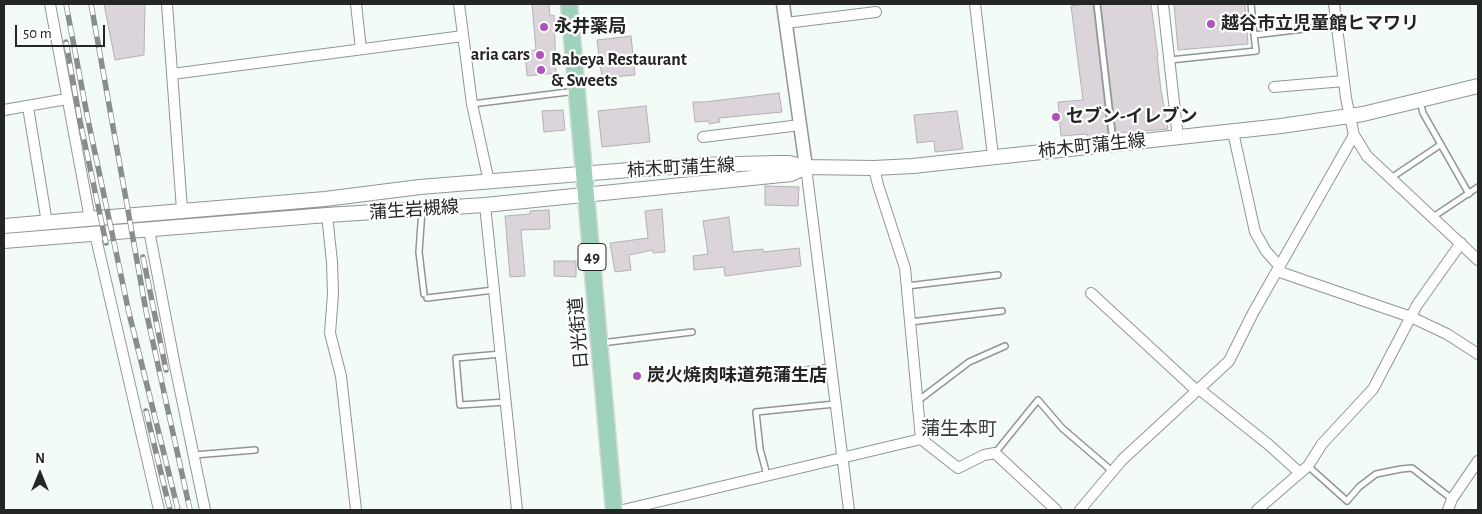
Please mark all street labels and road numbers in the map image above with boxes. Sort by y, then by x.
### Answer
street label: 柿木町蒲生線 [1037,130,1147,162]
street label: 柿木町蒲生線 [627,154,735,182]
street label: 蒲生岩槻線 [368,196,460,224]
road number: 49 [578,243,606,270]
street label: 日光街道 [565,296,593,370]

